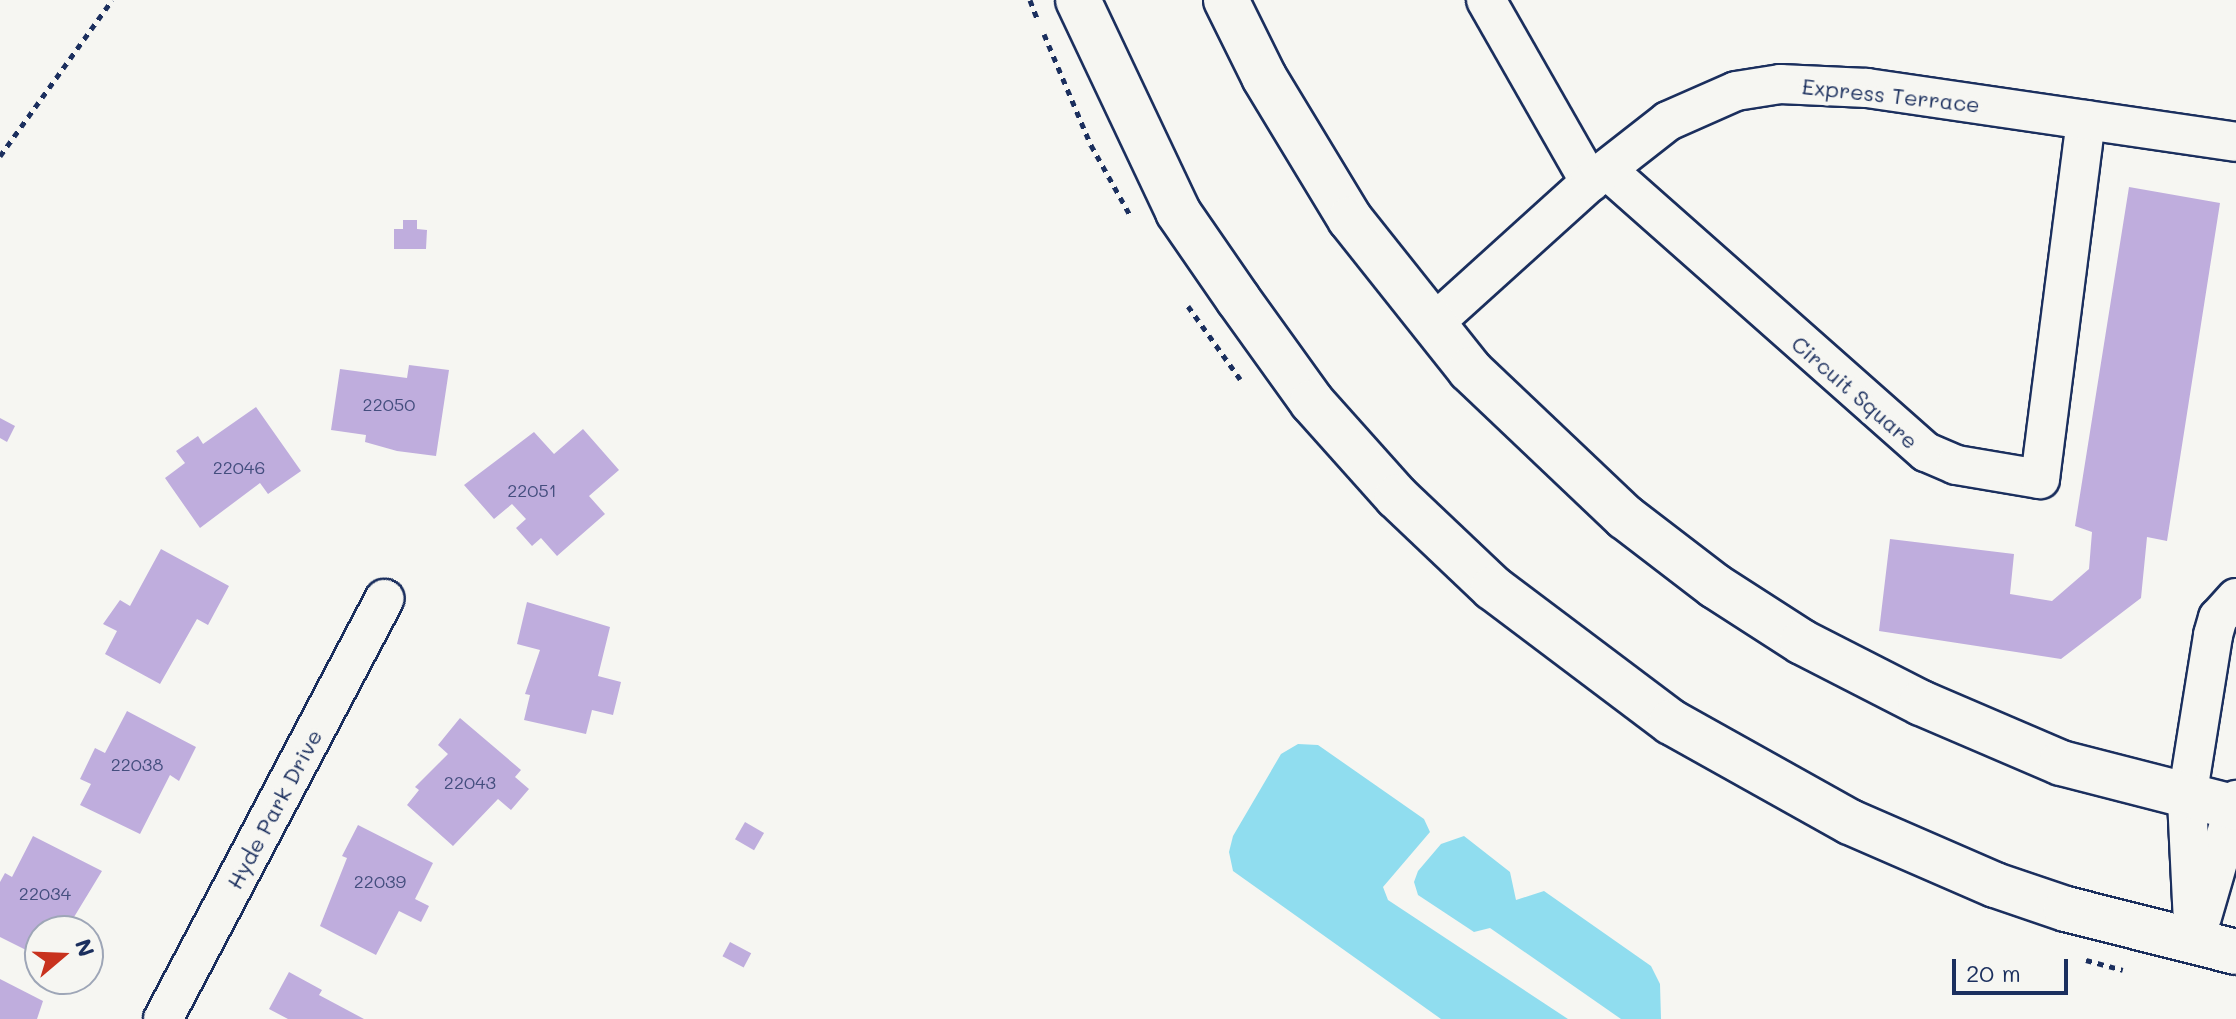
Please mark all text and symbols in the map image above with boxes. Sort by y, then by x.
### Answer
street label: Express Terrace [1801,73,1981,117]
street label: Circuit Square [1786,330,1924,454]
house number: 22050 [363,393,415,415]
house number: 22046 [213,456,265,478]
house number: 22051 [507,479,557,501]
street label: Hyde Park Drive [221,725,327,893]
house number: 22038 [111,753,163,775]
house number: 22043 [444,771,496,793]
house number: 22039 [354,870,406,892]
house number: 22034 [19,882,71,904]
north arrow [24,915,104,995]
text: N [69,935,102,960]
scale bar [1956,943,2072,993]
text: 20 m [1966,957,2021,988]

